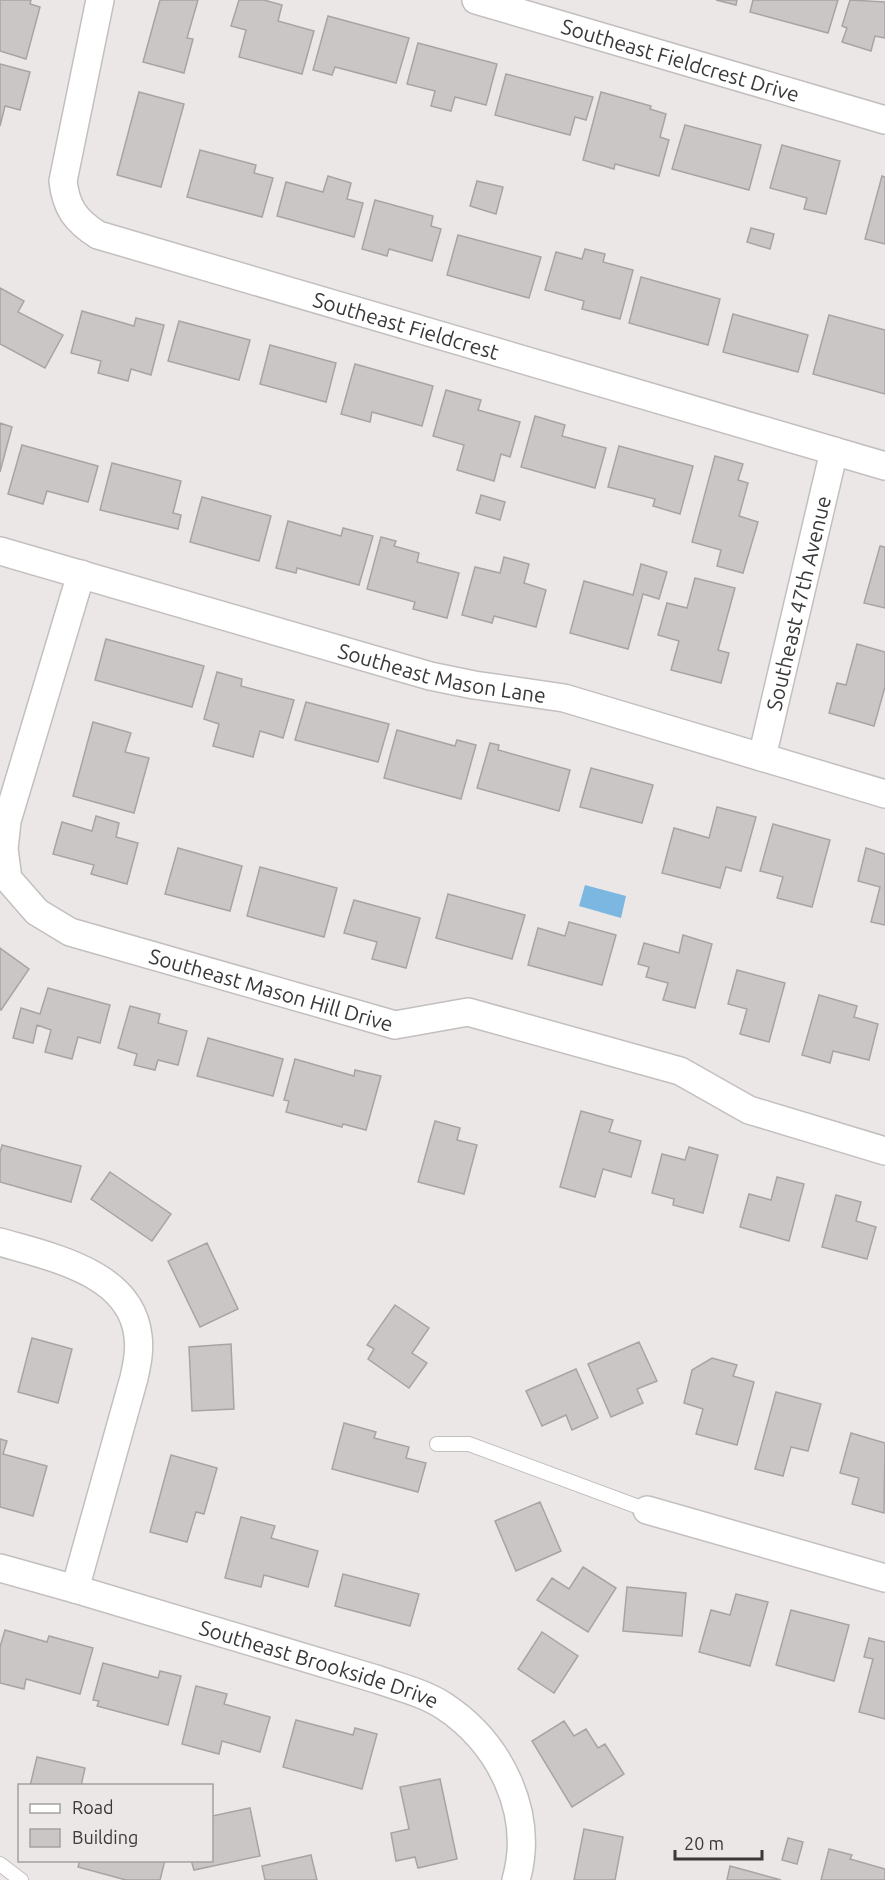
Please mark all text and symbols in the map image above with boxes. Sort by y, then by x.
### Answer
street label: Southeast Fieldcrest Drive [559,14,802,106]
street label: Southeast Fieldcrest [310,287,502,364]
street label: Southeast 47th Avenue [761,493,835,713]
street label: Southeast Mason Lane [335,638,548,707]
street label: Southeast Mason Hill Drive [146,943,396,1036]
street label: Southeast Brookside Drive [197,1615,443,1713]
legend [18,1784,213,1862]
text: Road [72,1797,114,1817]
scale bar [675,1823,762,1861]
text: Building [72,1827,138,1847]
text: 20 m [684,1833,724,1853]

